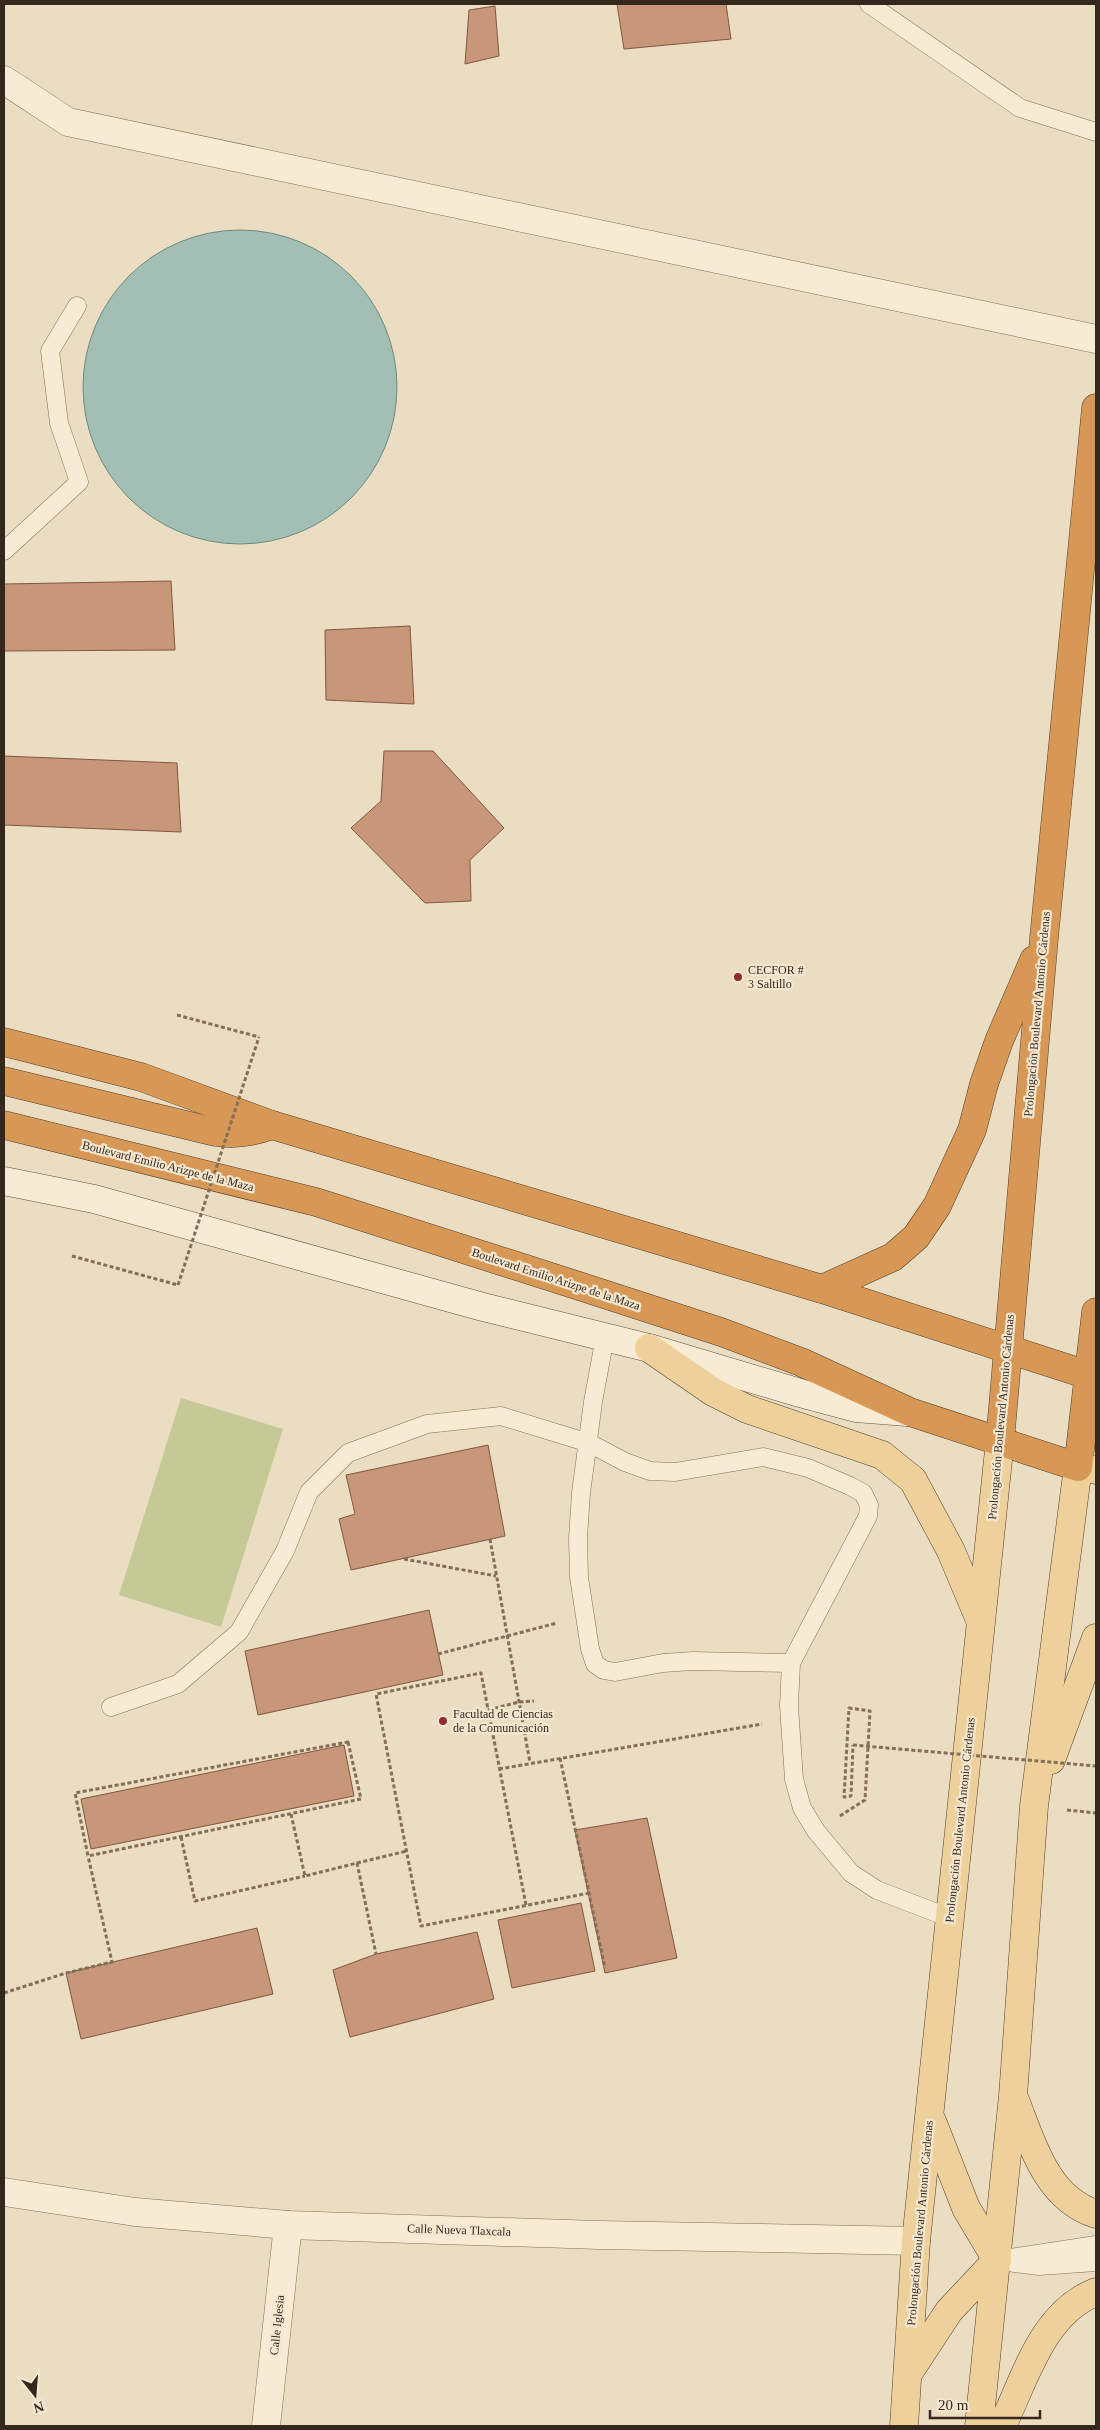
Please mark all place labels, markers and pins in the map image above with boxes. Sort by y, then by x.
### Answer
place label: CECFOR # 3 Saltillo [748,963,804,991]
marker: CECFOR # 3 Saltillo [732,971,744,983]
place label: Facultad de Ciencias de la Comunicación [453,1707,553,1735]
marker: Facultad de Ciencias de la Comunicación [437,1715,449,1727]

